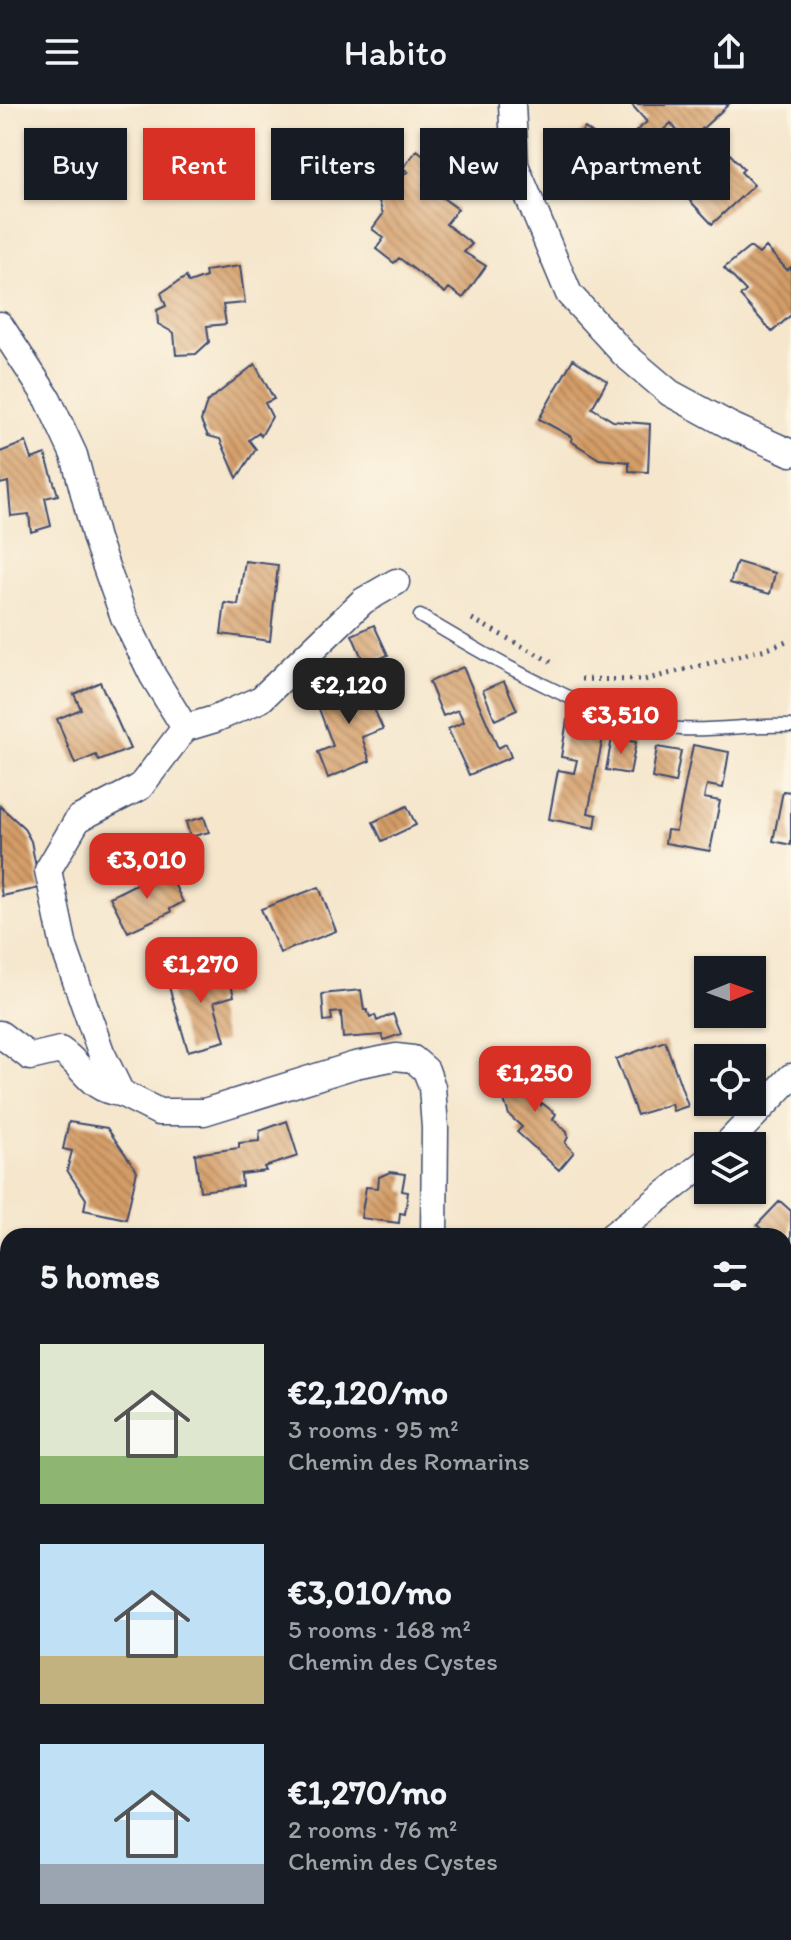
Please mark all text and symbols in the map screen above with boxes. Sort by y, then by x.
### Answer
icon: menu [40,30,84,74]
icon: share [707,30,751,74]
text: Habito [344,31,447,74]
chip: Buy [24,128,127,200]
chip: Rent [143,128,255,200]
chip: Filters [271,128,404,200]
chip: New [420,128,527,200]
chip: Apartment [543,128,730,200]
pin: €2,120 [284,658,414,726]
text: €2,120 [311,668,387,700]
pin: €3,510 [556,688,686,756]
text: €3,510 [583,698,659,730]
pin: €3,010 [82,833,212,901]
text: €3,010 [107,843,187,875]
pin: €1,270 [136,937,266,1005]
text: €1,270 [163,947,239,979]
north arrow [694,956,766,1028]
map controls [694,956,766,1204]
button: locate [694,1044,766,1116]
pin: €1,250 [470,1046,600,1114]
text: €1,250 [497,1056,573,1088]
button: layers [694,1132,766,1204]
icon: filters [708,1254,752,1298]
text: 5 homes [40,1256,160,1297]
text: €2,120/mo [288,1372,448,1413]
icon: home [104,1376,200,1472]
text: 3 rooms · 95 m² [288,1413,459,1445]
text: Chemin des Romarins [288,1445,530,1477]
text: €3,010/mo [288,1572,452,1613]
icon: home [104,1576,200,1672]
text: 5 rooms · 168 m² [288,1613,471,1645]
text: Chemin des Cystes [288,1645,498,1677]
text: €1,270/mo [288,1772,447,1813]
icon: home [104,1776,200,1872]
text: 2 rooms · 76 m² [288,1813,457,1845]
text: Chemin des Cystes [288,1845,498,1877]

